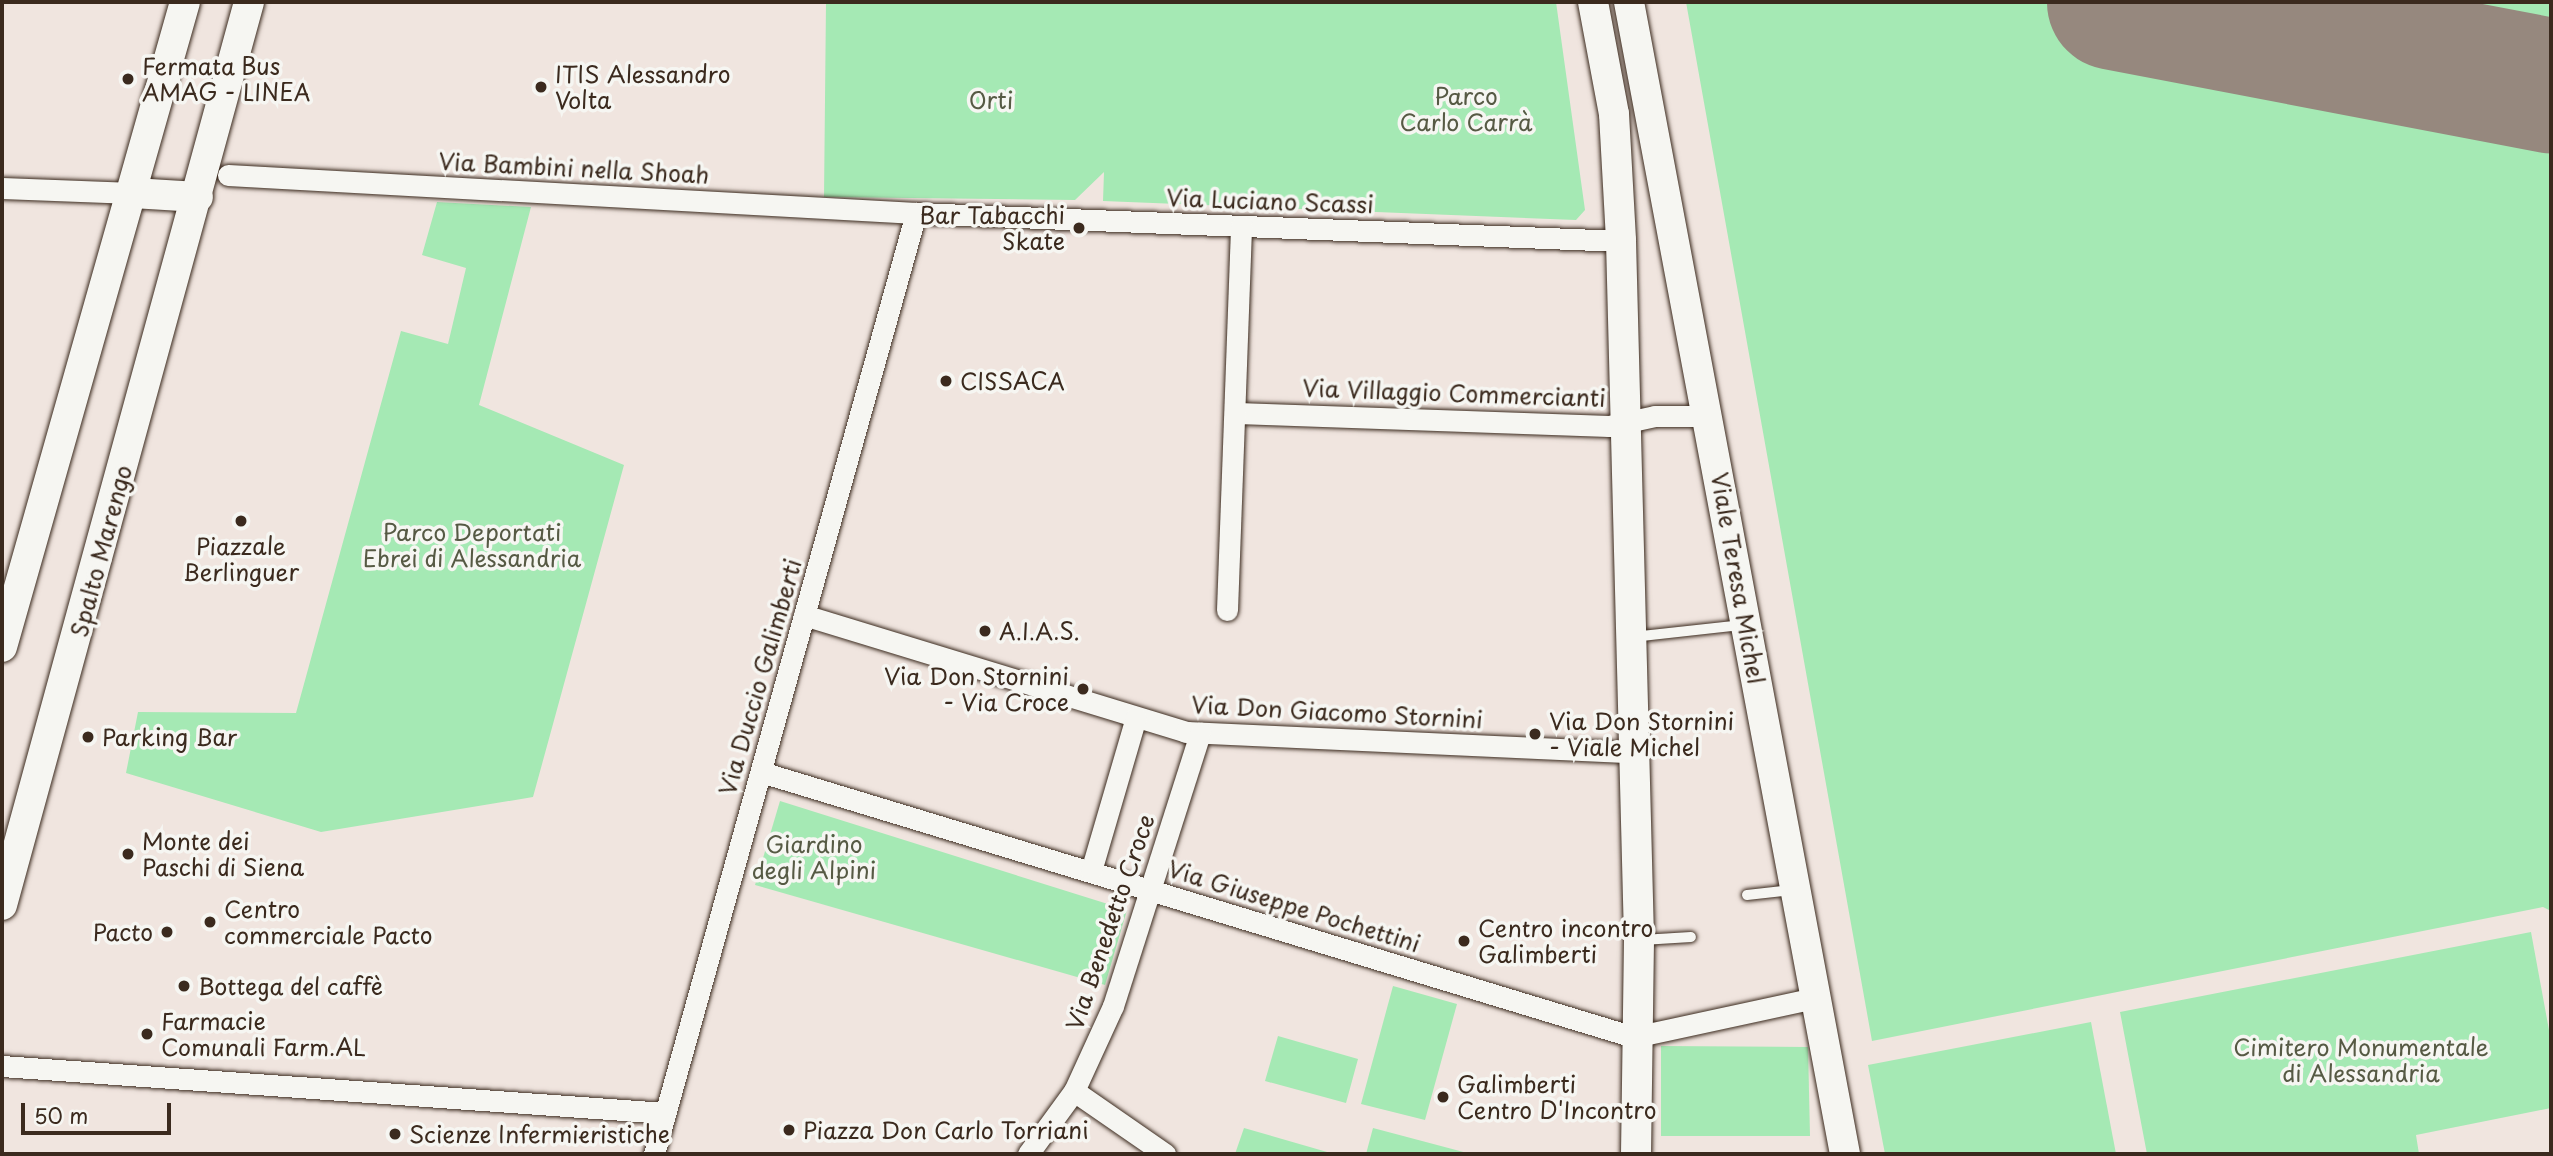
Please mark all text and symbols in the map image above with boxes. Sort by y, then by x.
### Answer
place label: Fermata Bus AMAG - LINEA [142,52,310,106]
place label: ITIS Alessandro Volta [555,60,729,114]
marker: Fermata Bus AMAG - LINEA [120,71,136,87]
marker: ITIS Alessandro Volta [533,79,549,95]
park label: Parco Carlo Carrà [1399,82,1533,136]
park label: Orti [969,86,1013,114]
street label: Via Bambini nella Shoah [437,147,711,189]
street label: Via Luciano Scassi [1167,184,1373,218]
place label: Bar Tabacchi Skate [920,201,1065,255]
marker: Bar Tabacchi Skate [1071,220,1087,236]
place label: CISSACA [960,367,1065,395]
marker: CISSACA [938,373,954,389]
street label: Via Villaggio Commercianti [1302,374,1606,412]
street label: Spalto Marengo [65,462,137,640]
street label: Viale Teresa Michel [1706,470,1770,686]
marker: Piazzale Berlinguer [233,513,249,529]
park label: Parco Deportati Ebrei di Alessandria [361,518,583,572]
place label: Piazzale Berlinguer [183,532,299,586]
street label: Via Duccio Galimberti [713,556,807,798]
place label: A.I.A.S. [999,617,1080,645]
marker: A.I.A.S. [977,623,993,639]
place label: Via Don Stornini - Via Croce [885,662,1069,716]
marker: Via Don Stornini - Via Croce [1075,681,1091,697]
street label: Via Don Giacomo Stornini [1192,691,1482,733]
place label: Via Don Stornini - Viale Michel [1549,707,1733,761]
place label: Parking Bar [102,723,235,751]
marker: Via Don Stornini - Viale Michel [1527,726,1543,742]
marker: Parking Bar [80,729,96,745]
street label: Via Benedetto Croce [1060,810,1160,1034]
place label: Monte dei Paschi di Siena [142,827,306,881]
park label: Giardino degli Alpini [752,830,876,884]
marker: Monte dei Paschi di Siena [120,846,136,862]
street label: Via Giuseppe Pochettini [1165,855,1423,957]
place label: Centro commerciale Pacto [224,895,433,949]
marker: Centro commerciale Pacto [202,914,218,930]
place label: Centro incontro Galimberti [1478,914,1654,968]
place label: Pacto [93,918,153,946]
marker: Pacto [159,924,175,940]
marker: Centro incontro Galimberti [1456,933,1472,949]
place label: Bottega del caffè [198,972,388,1000]
marker: Bottega del caffè [176,978,192,994]
place label: Farmacie Comunali Farm.AL [161,1007,369,1061]
marker: Farmacie Comunali Farm.AL [139,1026,155,1042]
park label: Cimitero Monumentale di Alessandria [2233,1033,2489,1087]
place label: Galimberti Centro D'Incontro [1457,1070,1658,1124]
marker: Galimberti Centro D'Incontro [1435,1089,1451,1105]
scale bar [24,1090,175,1134]
text: 50 m [34,1099,88,1131]
place label: Piazza Don Carlo Torriani [803,1116,1089,1144]
place label: Scienze Infermieristiche [409,1120,671,1148]
marker: Piazza Don Carlo Torriani [781,1122,797,1138]
marker: Scienze Infermieristiche [387,1126,403,1142]

